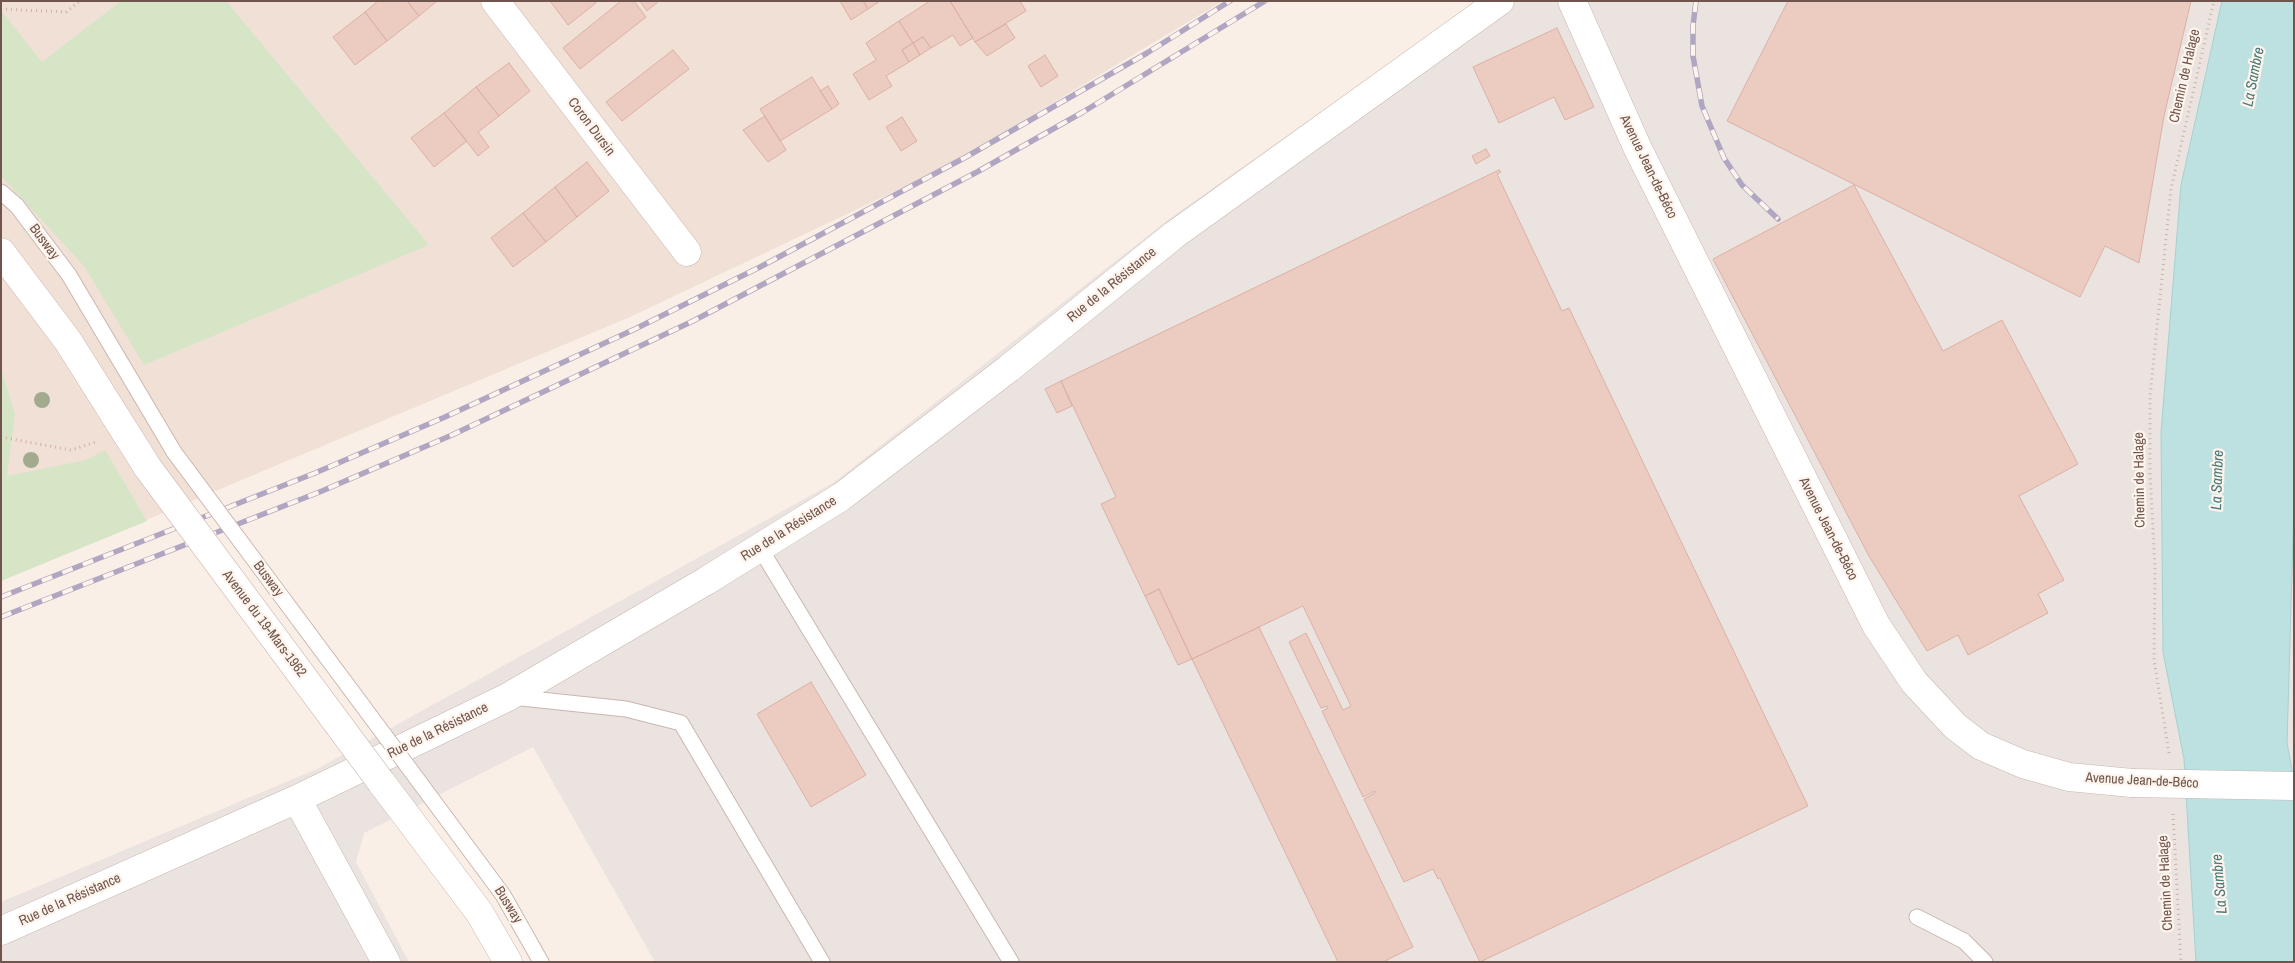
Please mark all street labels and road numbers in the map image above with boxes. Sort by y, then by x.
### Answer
street label: Chemin de Halage [2166,27,2204,125]
street label: Coron Dursin [564,95,618,159]
street label: Avenue Jean-de-Béco [1616,112,1680,222]
street label: Busway [25,221,63,263]
street label: Rue de la Résistance [1064,244,1160,326]
street label: Chemin de Halage [2131,432,2149,528]
street label: Avenue Jean-de-Béco [1795,475,1861,583]
street label: Rue de la Résistance [738,493,840,565]
street label: Busway [249,558,287,600]
street label: Avenue du 19-Mars-1962 [218,567,310,681]
street label: Rue de la Résistance [385,699,491,763]
street label: Avenue Jean-de-Béco [2085,770,2199,792]
street label: Chemin de Halage [2155,835,2177,931]
street label: Rue de la Résistance [16,870,124,930]
street label: Busway [490,884,526,926]

